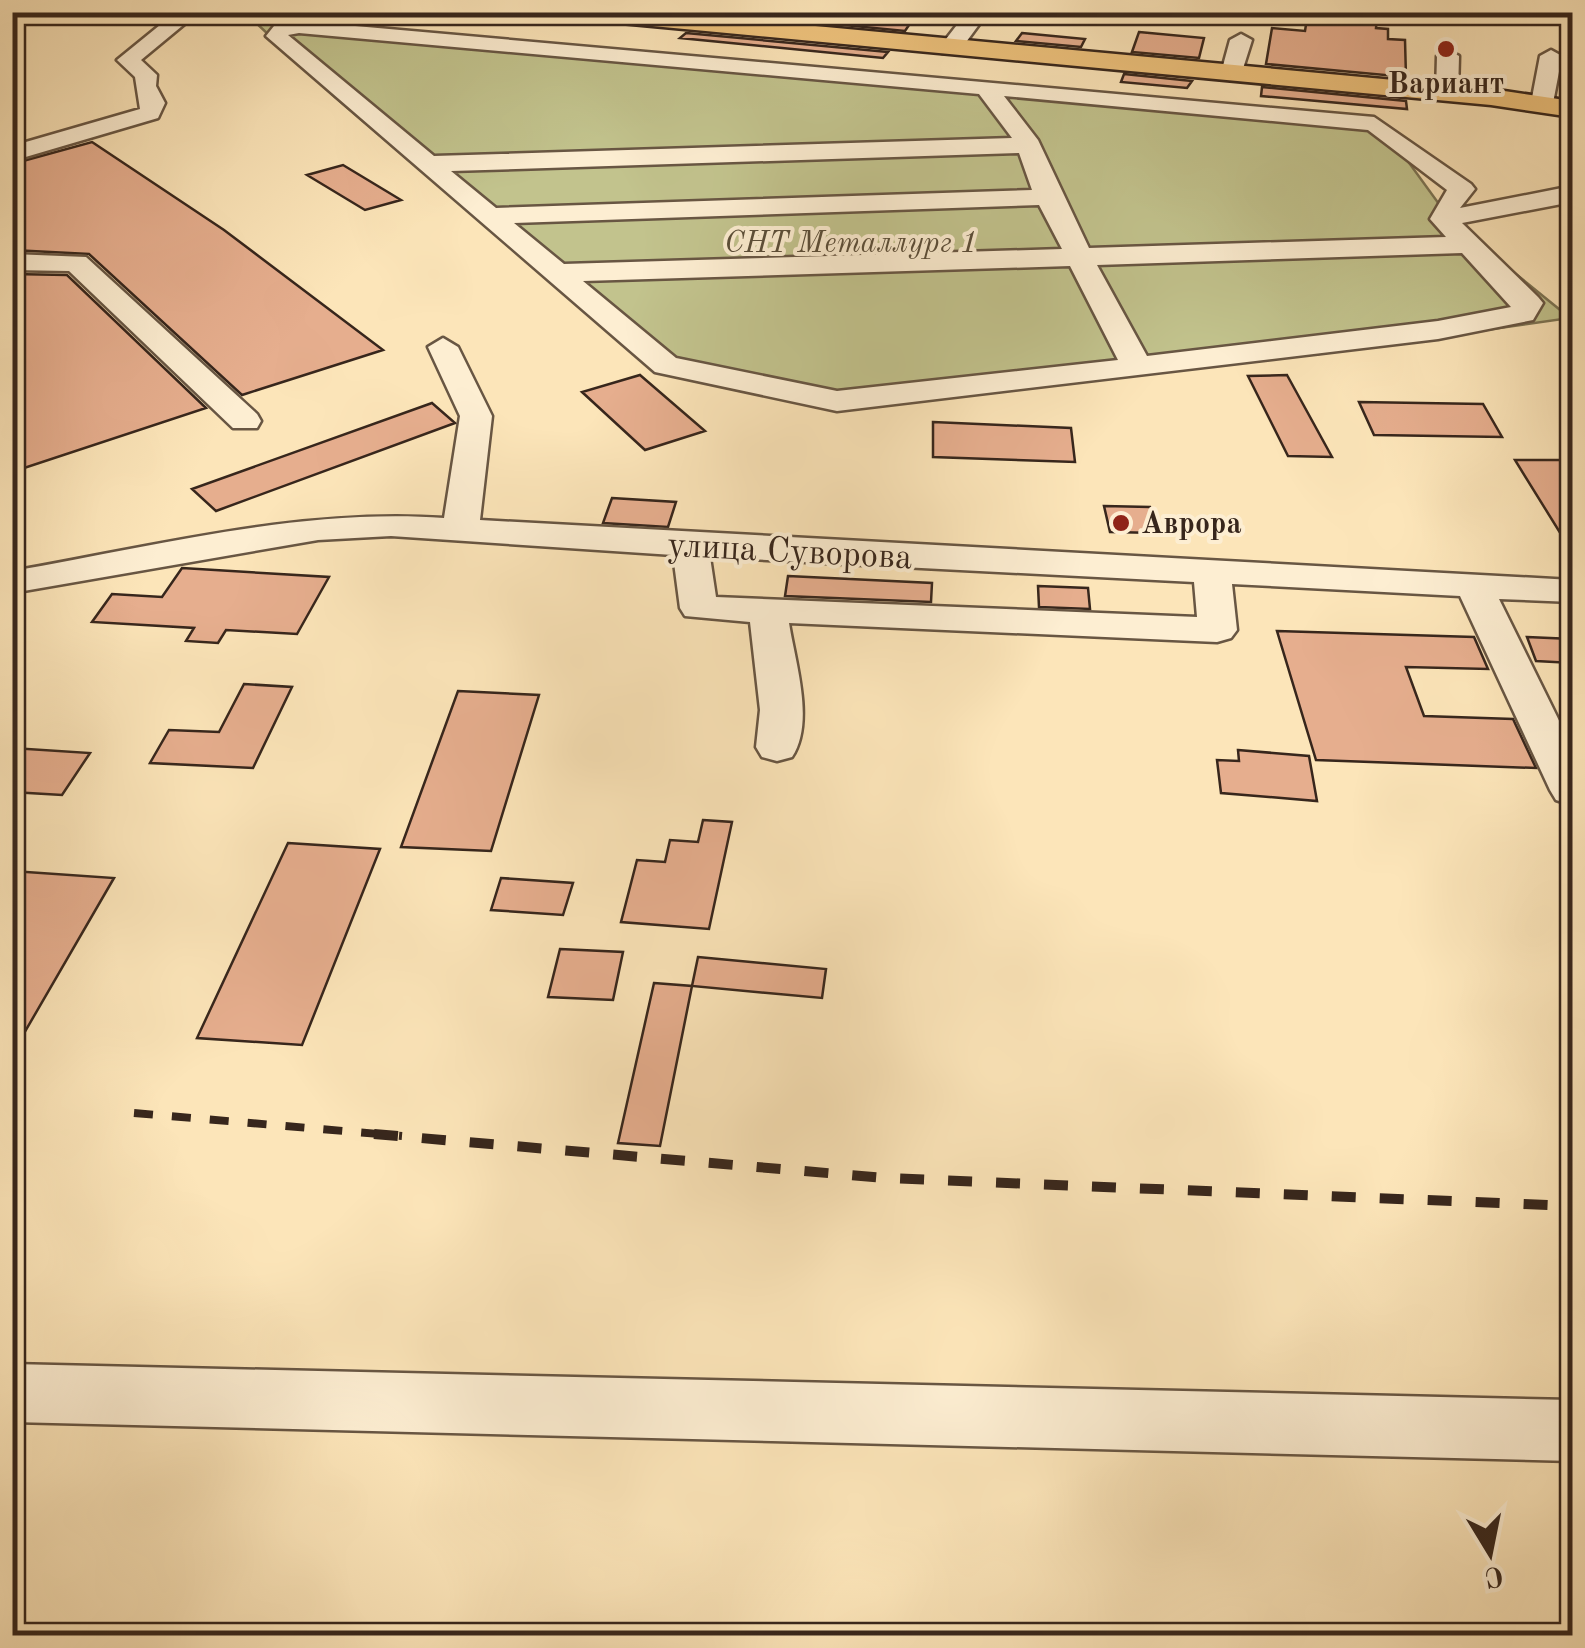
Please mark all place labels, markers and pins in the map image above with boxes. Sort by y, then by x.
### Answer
marker: Вариант [1435,38,1457,60]
place label: Вариант [1388,70,1504,100]
place label: Аврора [1141,510,1242,540]
marker: Аврора [1110,512,1132,534]

